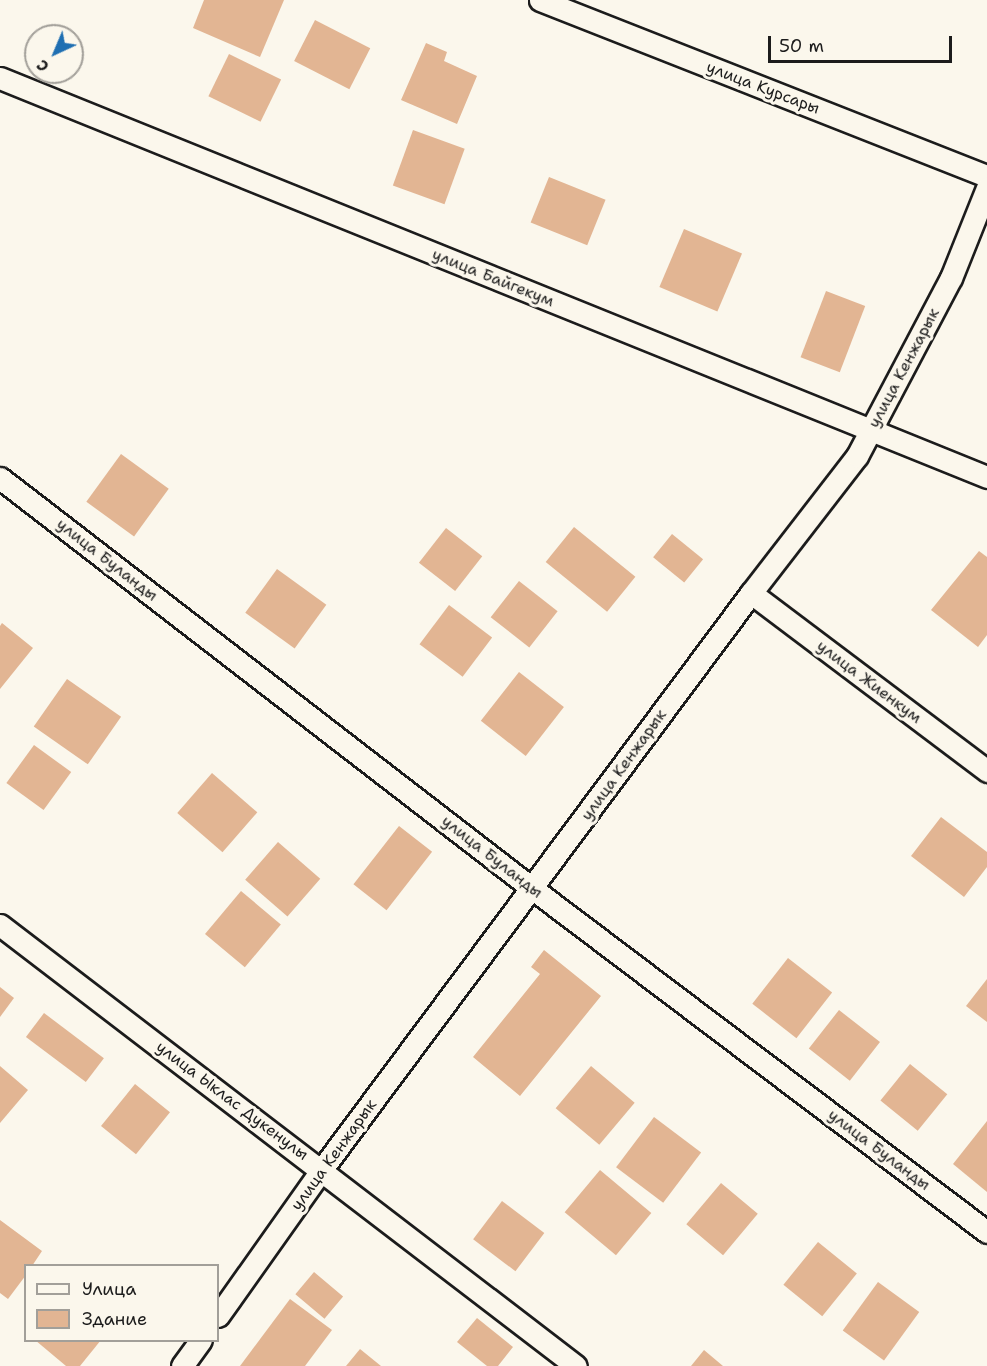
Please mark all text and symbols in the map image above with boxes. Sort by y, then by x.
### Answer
north arrow [24,24,84,84]
scale bar [771,24,956,62]
text: 50 m [779,34,824,58]
text: С [32,55,53,77]
street label: улица Курсары [704,58,822,118]
street label: улица Байгекум [429,245,557,311]
street label: улица Кенжарык [864,305,944,431]
street label: улица Буланды [53,515,161,605]
street label: улица Жиенкум [813,636,925,728]
street label: улица Кенжарык [577,706,671,824]
street label: улица Буланды [438,812,546,902]
street label: улица Ыклас Дукенулы [152,1038,312,1164]
street label: улица Кенжарык [287,1096,381,1214]
street label: улица Буланды [824,1105,934,1195]
legend [24,1264,219,1342]
text: Улица [82,1277,136,1301]
text: Здание [82,1307,147,1331]

